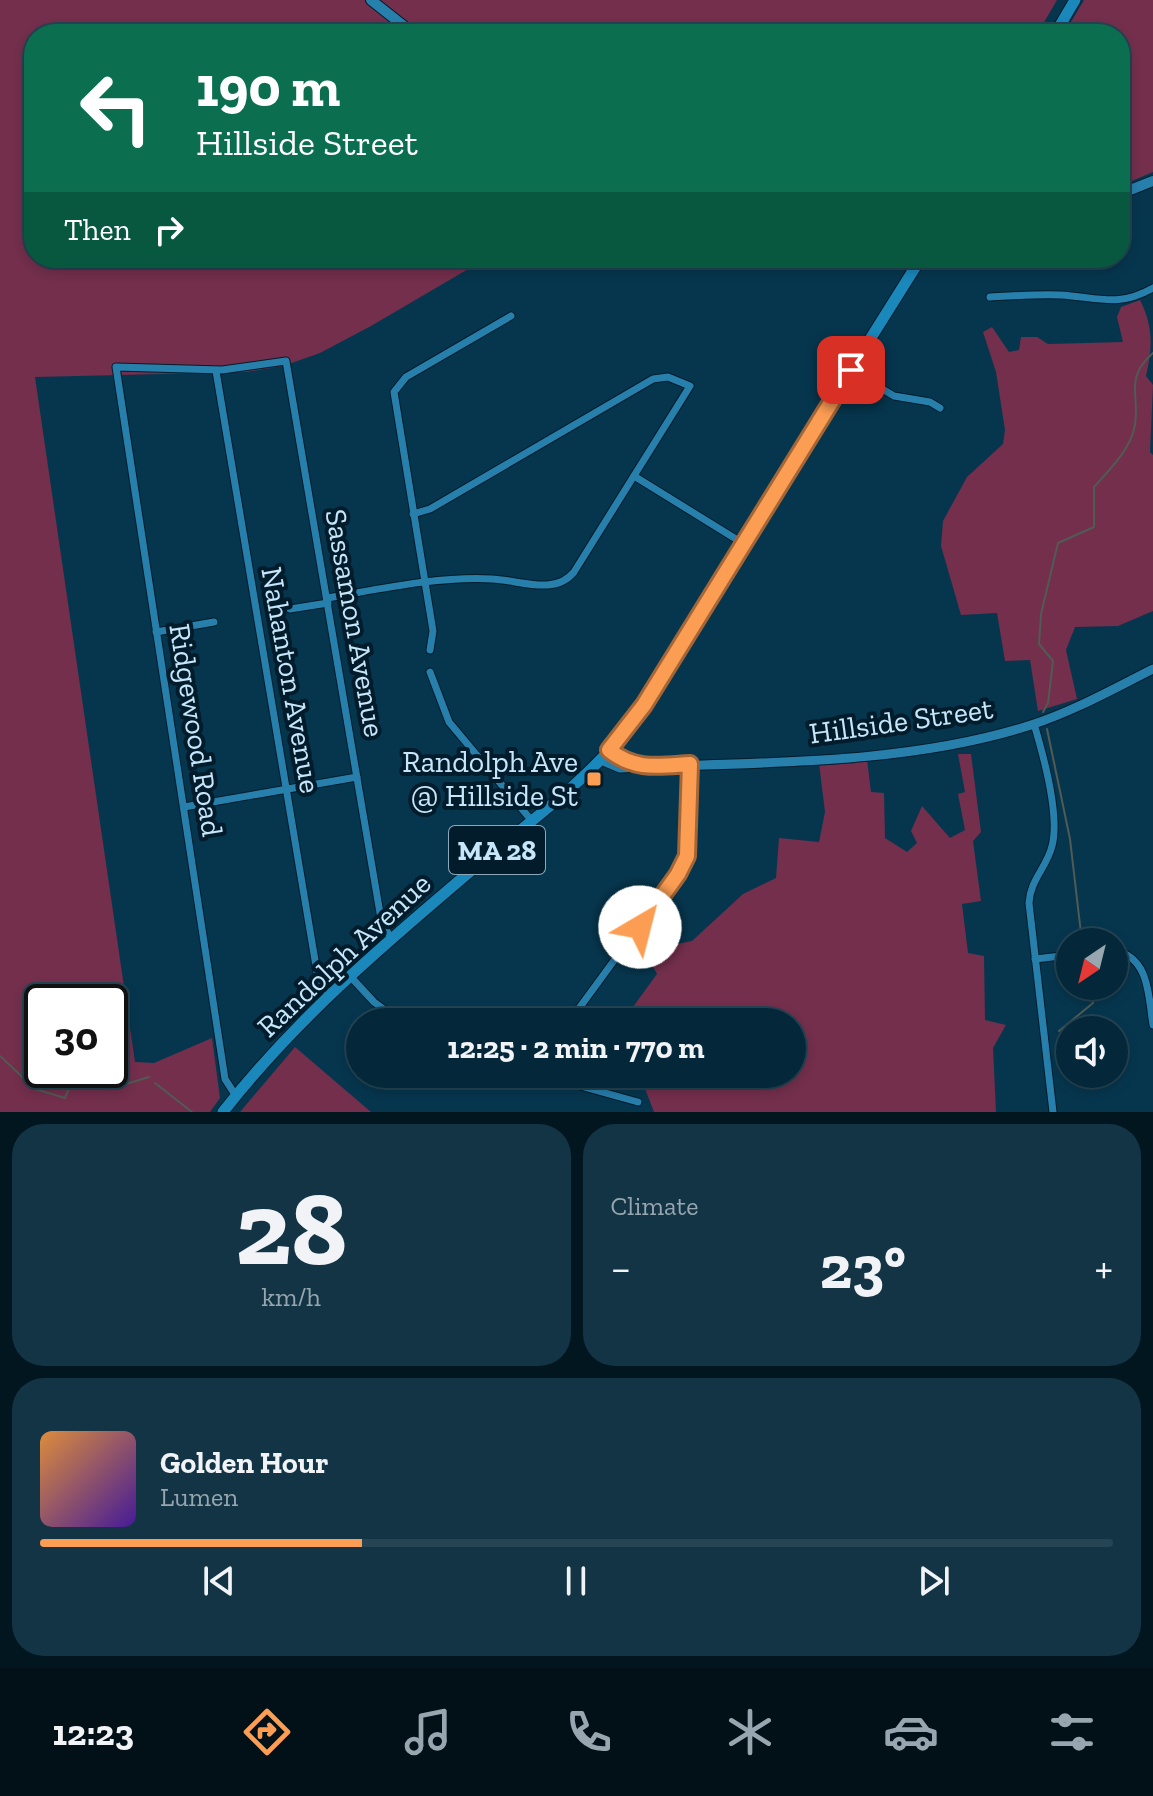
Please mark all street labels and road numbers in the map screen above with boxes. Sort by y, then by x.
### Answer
street label: Sassamon Avenue [317,506,393,740]
street label: Nahanton Avenue [253,564,329,796]
street label: Ridgewood Road [161,621,231,839]
street label: Hillside Street [807,690,995,752]
road number: MA 28 [449,826,545,874]
street label: Randolph Avenue [250,865,438,1045]

